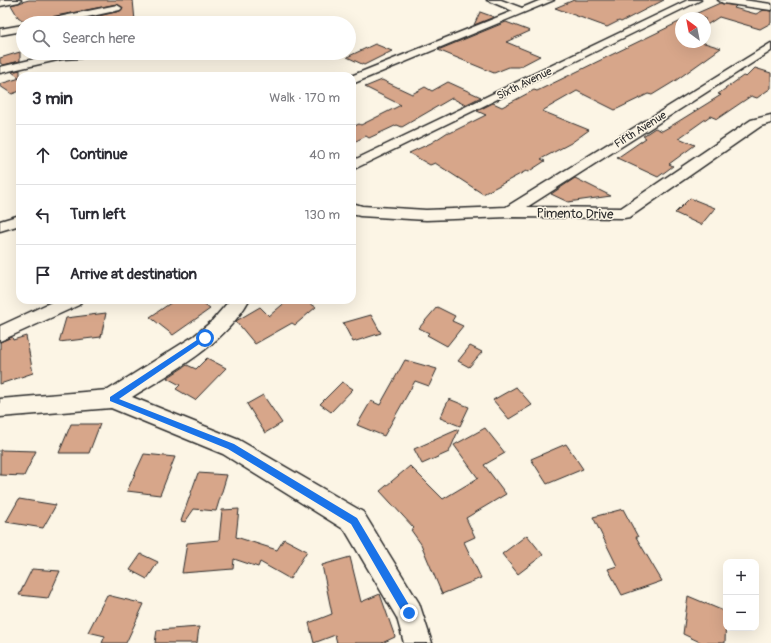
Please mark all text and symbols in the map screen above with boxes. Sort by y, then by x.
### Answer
north arrow [675,12,711,48]
search box [16,16,356,60]
icon: search [30,27,52,49]
text: Search here [62,29,135,48]
street label: Sixth Avenue [495,64,554,102]
text: 3 min [32,88,73,109]
text: Walk · 170 m [269,90,340,106]
street label: Fifth Avenue [612,108,669,151]
icon: ahead [32,144,54,166]
text: Continue [70,145,128,164]
text: 40 m [309,147,340,163]
icon: left [32,204,54,226]
text: Turn left [70,205,126,224]
street label: Pimento Drive [536,205,614,223]
text: 130 m [304,207,340,223]
icon: arrive [32,264,54,286]
text: Arrive at destination [70,265,197,284]
route start [196,329,214,347]
map controls [723,559,759,631]
button: + [723,559,759,595]
button: − [723,595,759,631]
route end [400,604,418,622]

